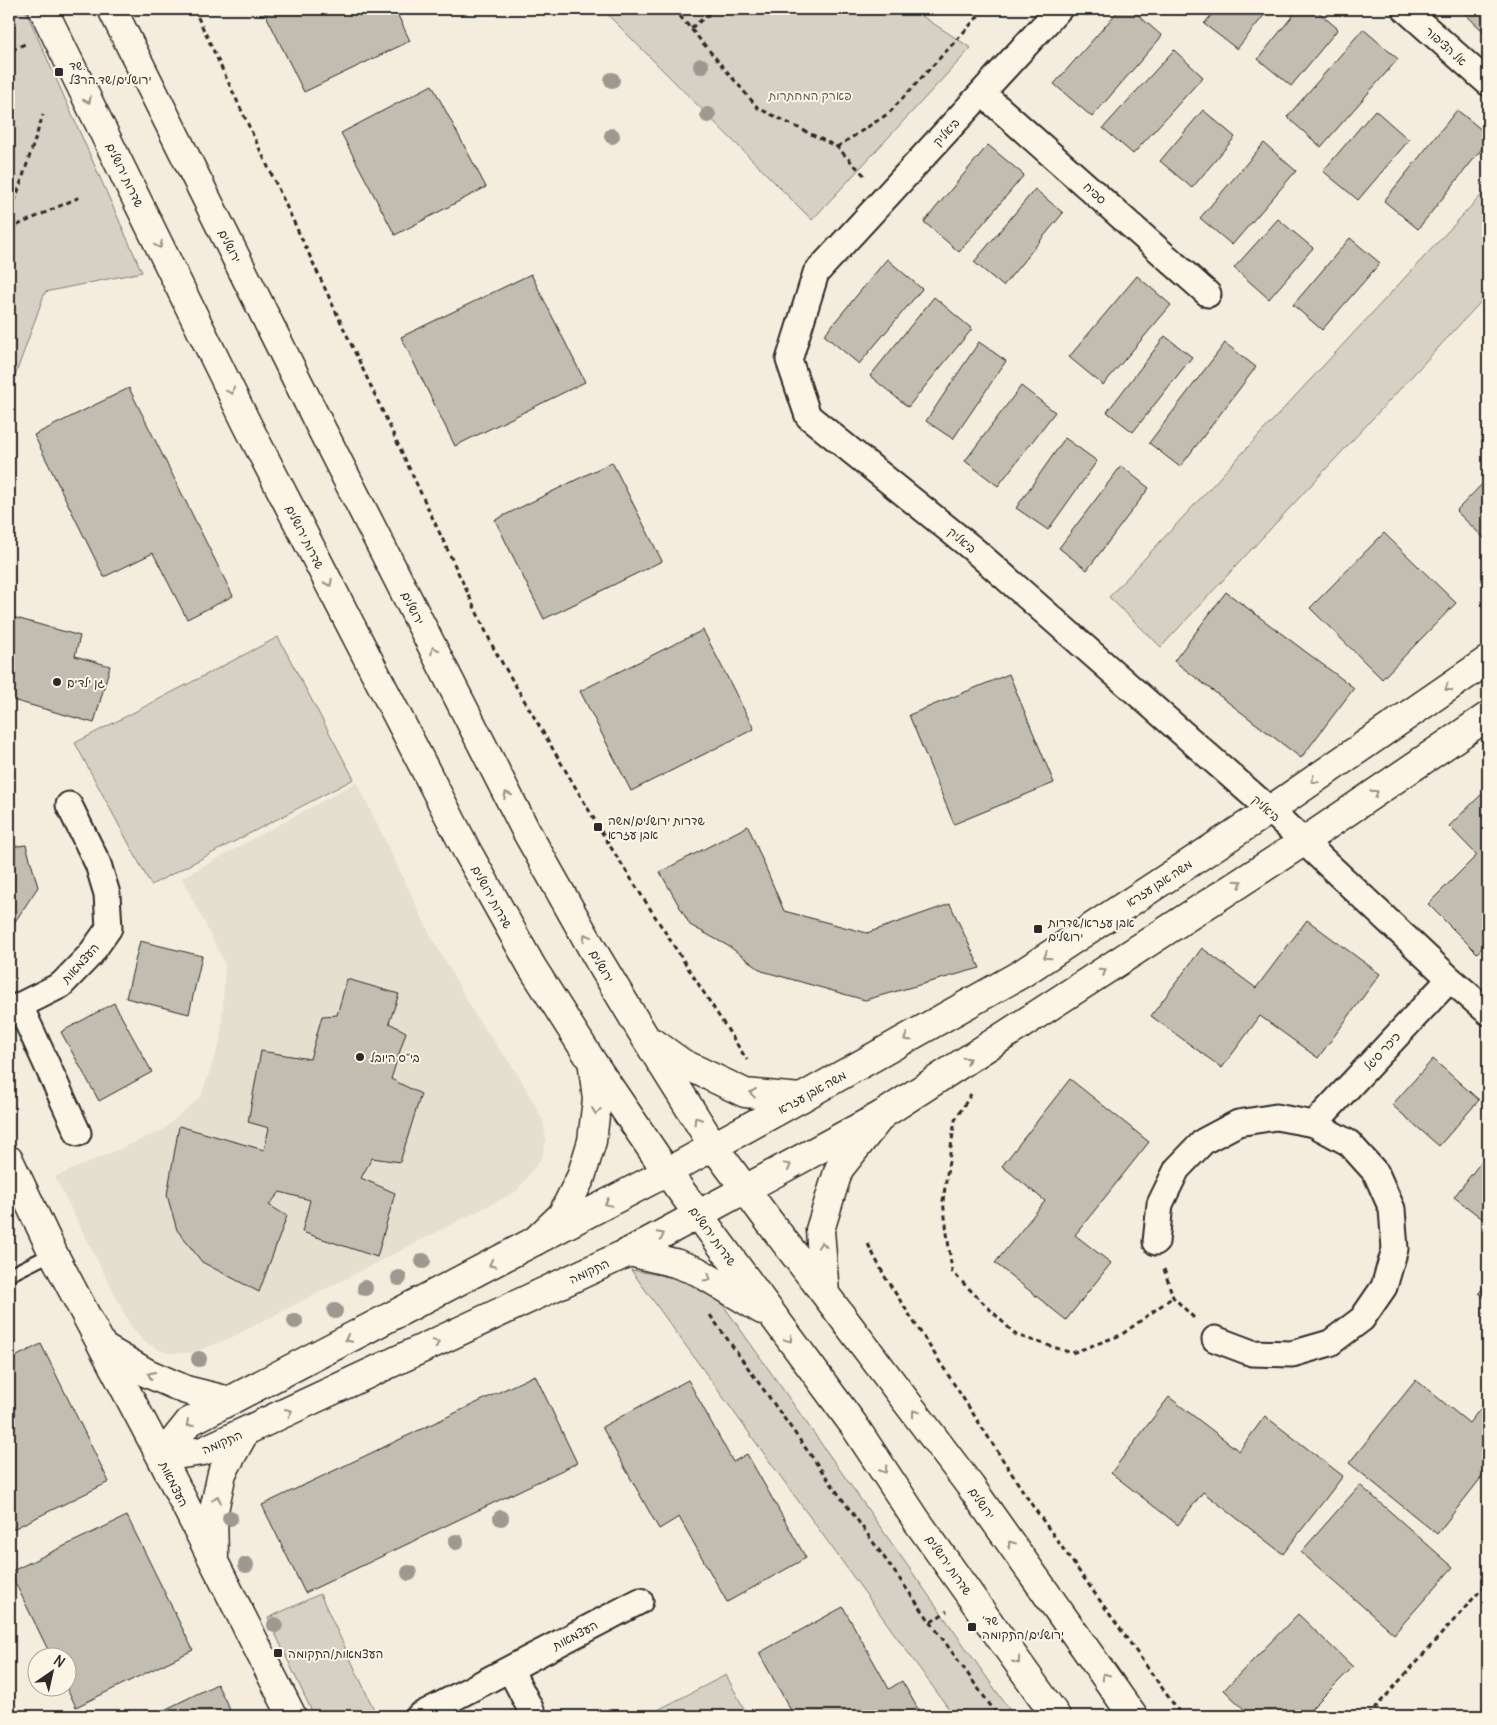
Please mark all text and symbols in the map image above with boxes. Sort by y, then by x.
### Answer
street label: אל הציפור [1422,23,1470,69]
place label: שד. ירושלים/שד.הרצל [69,58,151,87]
marker: שד. ירושלים/שד.הרצל [53,66,65,78]
park label: פארק המחתרות [767,88,852,103]
one-way arrow [82,94,92,103]
street label: ביאליק [929,115,963,150]
street label: שדרות ירושלים [103,140,147,210]
street label: ספיח [1080,179,1110,207]
street label: ירושלים [215,227,245,265]
one-way arrow [153,240,163,249]
one-way arrow [225,386,235,395]
street label: שדרות ירושלים [282,502,328,572]
street label: ביאליק [944,524,979,557]
one-way arrow [323,578,333,587]
street label: ירושלים [398,589,428,627]
one-way arrow [430,646,440,655]
place label: גן ילדים [67,675,105,690]
marker: גן ילדים [51,676,63,688]
one-way arrow [1444,682,1454,691]
one-way arrow [1310,774,1320,783]
one-way arrow [1369,790,1378,799]
one-way arrow [503,791,513,800]
street label: ביאליק [1248,792,1283,825]
place label: שדרות ירושלים/משה אבן עזרא [608,813,705,843]
marker: שדרות ירושלים/משה אבן עזרא [592,821,604,833]
street label: משה אבן עזרא [1123,856,1195,911]
street label: שדרות ירושלים [468,863,516,932]
one-way arrow [1234,880,1243,889]
place label: אבן עזרא/שדרות ירושלים [1047,915,1134,944]
marker: אבן עזרא/שדרות ירושלים [1032,923,1044,935]
one-way arrow [582,933,592,942]
street label: העצמאות [57,940,102,987]
street label: ירושלים [587,947,617,985]
one-way arrow [1043,950,1052,960]
one-way arrow [1098,968,1107,978]
street label: כיכר סיגל [1361,1029,1403,1073]
one-way arrow [903,1032,912,1042]
place label: בי"ס היובל [370,1050,420,1065]
marker: בי"ס היובל [354,1051,366,1063]
one-way arrow [961,1056,970,1066]
street label: משה אבן עזרא [775,1067,849,1118]
one-way arrow [749,1088,757,1099]
one-way arrow [591,1107,602,1115]
one-way arrow [694,1117,704,1126]
one-way arrow [783,1163,792,1173]
one-way arrow [604,1197,613,1207]
street label: שדרות ירושלים [686,1203,740,1269]
one-way arrow [656,1231,665,1241]
one-way arrow [816,1241,827,1249]
street label: התקומה [567,1255,612,1288]
one-way arrow [488,1258,497,1268]
one-way arrow [703,1271,712,1281]
one-way arrow [344,1333,353,1343]
one-way arrow [783,1333,792,1343]
one-way arrow [431,1338,440,1349]
one-way arrow [147,1371,156,1381]
one-way arrow [284,1407,293,1418]
one-way arrow [912,1409,921,1419]
one-way arrow [186,1418,195,1427]
street label: התקומה [200,1427,245,1458]
street label: העצמאות [156,1458,191,1509]
one-way arrow [878,1465,887,1474]
street label: ירושלים [966,1484,998,1522]
one-way arrow [211,1494,221,1503]
street label: שדרות ירושלים [923,1532,976,1598]
one-way arrow [1008,1540,1017,1550]
place label: שד׳ ירושלים/התקומה [982,1613,1064,1643]
street label: העצמאות [549,1617,600,1654]
marker: שד׳ ירושלים/התקומה [966,1621,978,1633]
place label: העצמאות/התקומה [288,1646,383,1662]
marker: העצמאות/התקומה [272,1647,284,1659]
north arrow [28,1648,78,1698]
text: N [50,1651,68,1671]
one-way arrow [1011,1655,1020,1665]
one-way arrow [1102,1673,1111,1682]

